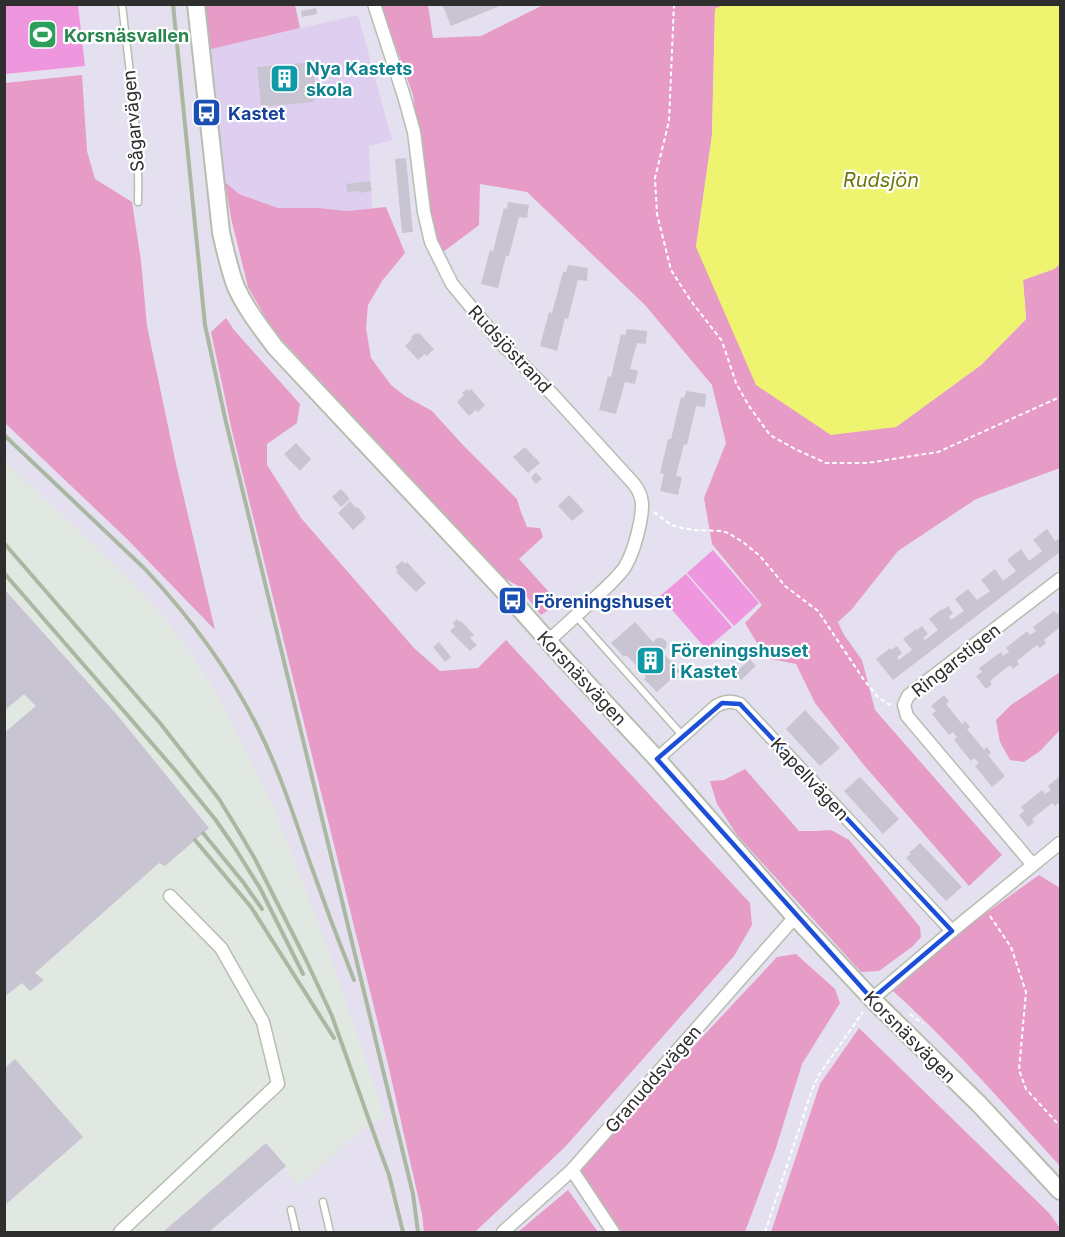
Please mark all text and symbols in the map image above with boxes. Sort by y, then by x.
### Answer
sports icon: Korsnäsvallen [27,19,59,51]
place label: Korsnäsvallen [64,25,189,46]
place label: Nya Kastets skola [306,58,412,100]
building icon: Nya Kastets skola [269,62,301,94]
street label: Sågarvägen [118,69,148,173]
bus stop icon: Kastet [191,97,223,129]
place label: Kastet [228,103,286,124]
water label: Rudsjön [843,168,919,192]
street label: Rudsjöstrand [464,301,556,397]
bus stop icon: Föreningshuset [497,585,529,617]
place label: Föreningshuset [534,591,672,612]
street label: Ringarstigen [908,619,1004,701]
street label: Korsnäsvägen [533,627,631,729]
place label: Föreningshuset i Kastet [671,640,809,682]
building icon: Föreningshuset i Kastet [634,644,666,676]
street label: Kapellvägen [767,734,853,824]
street label: Korsnäsvägen [860,987,960,1087]
street label: Granuddsvägen [601,1021,705,1137]

